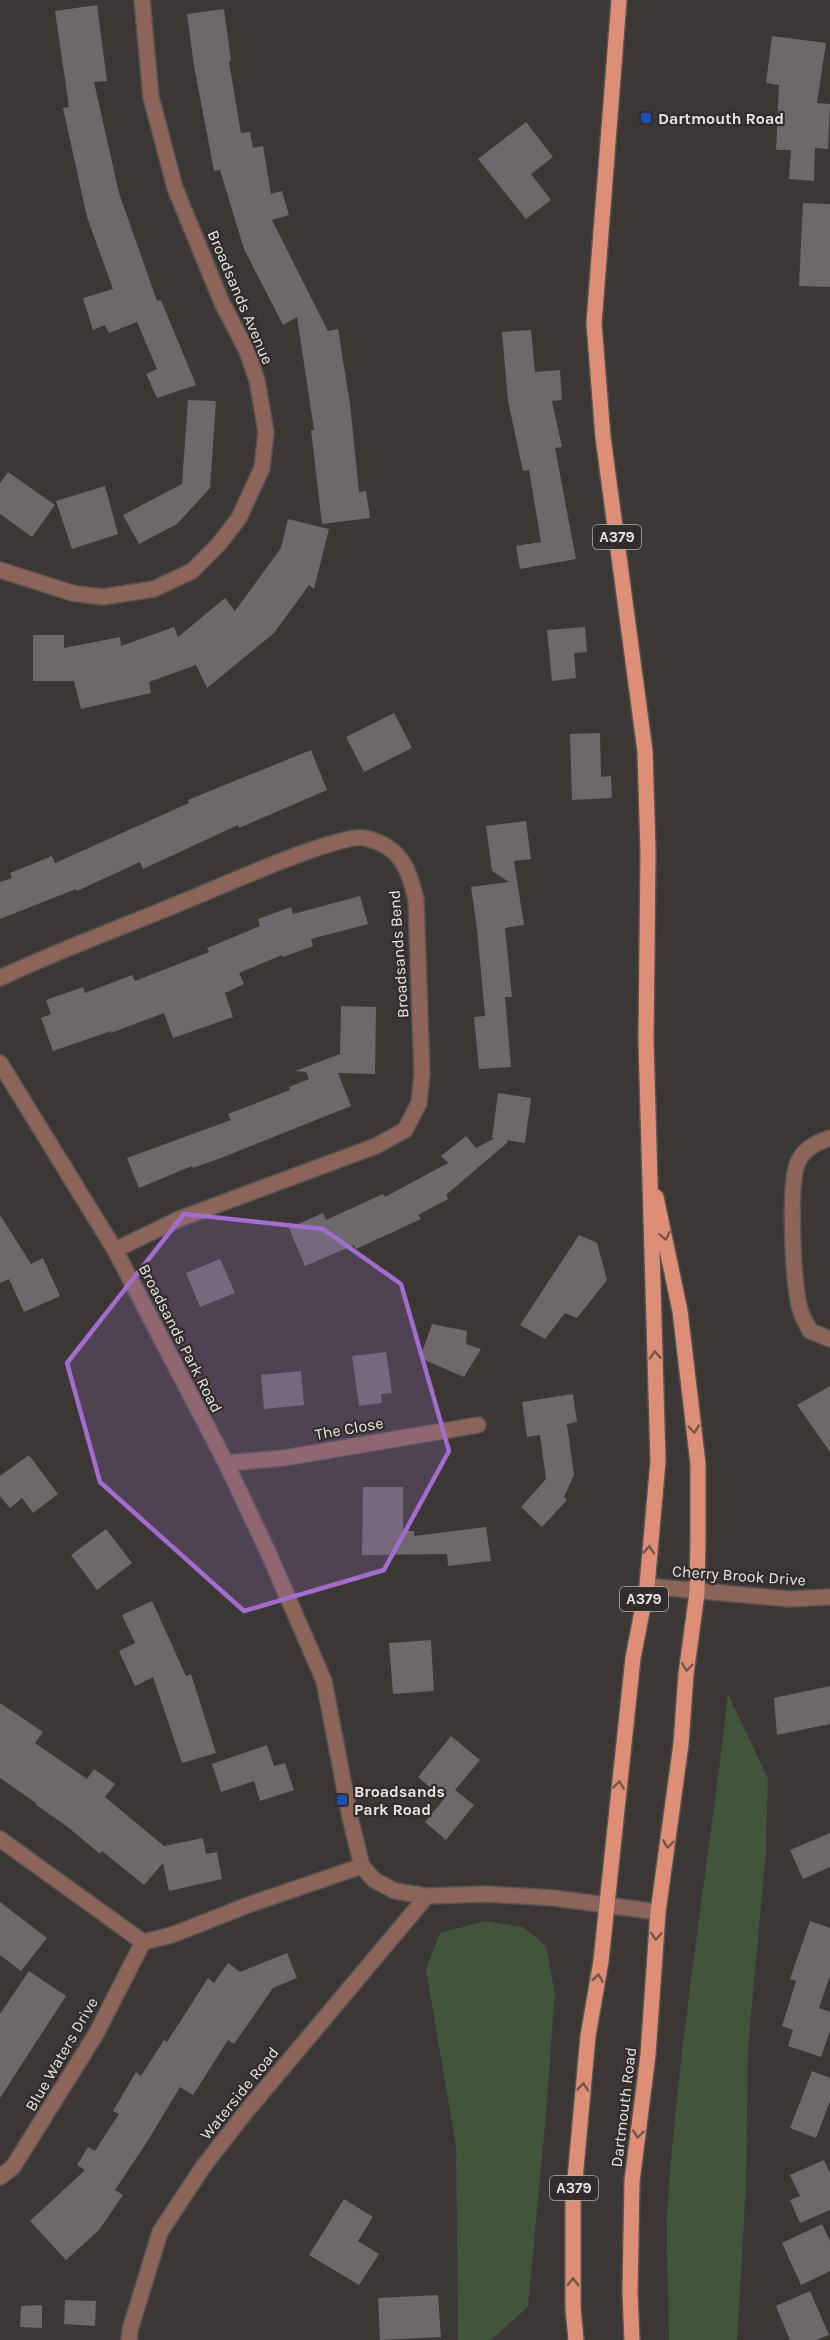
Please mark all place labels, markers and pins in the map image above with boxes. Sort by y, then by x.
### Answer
place label: Dartmouth Road [658,109,784,128]
marker: Dartmouth Road [639,111,653,125]
place label: Broadsands Park Road [354,1782,445,1819]
marker: Broadsands Park Road [335,1793,349,1807]

